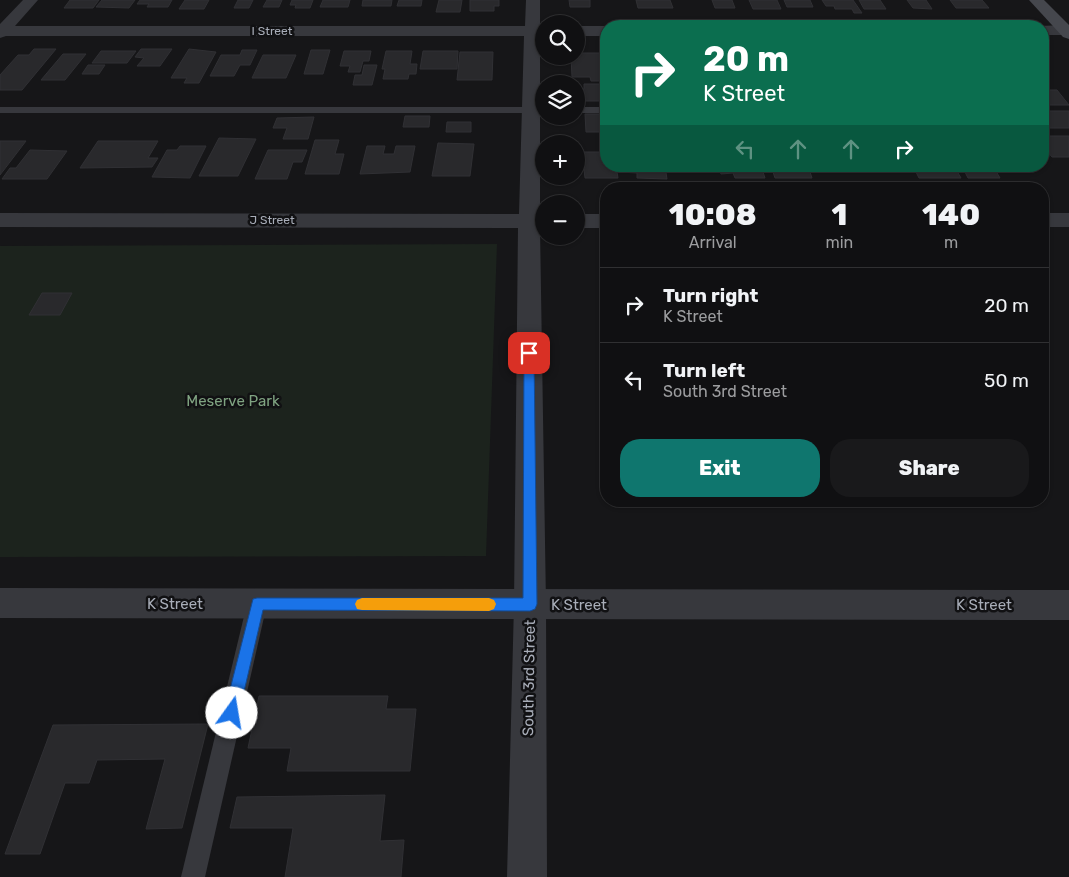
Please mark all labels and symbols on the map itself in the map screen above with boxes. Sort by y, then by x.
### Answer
street label: I Street [252,24,293,38]
street label: J Street [249,213,295,227]
pin [508,332,550,374]
park label: Meserve Park [186,392,280,410]
street label: K Street [147,595,203,613]
street label: K Street [551,596,607,614]
street label: K Street [956,596,1012,614]
street label: South 3rd Street [519,620,539,736]
position arrow [205,686,257,738]

